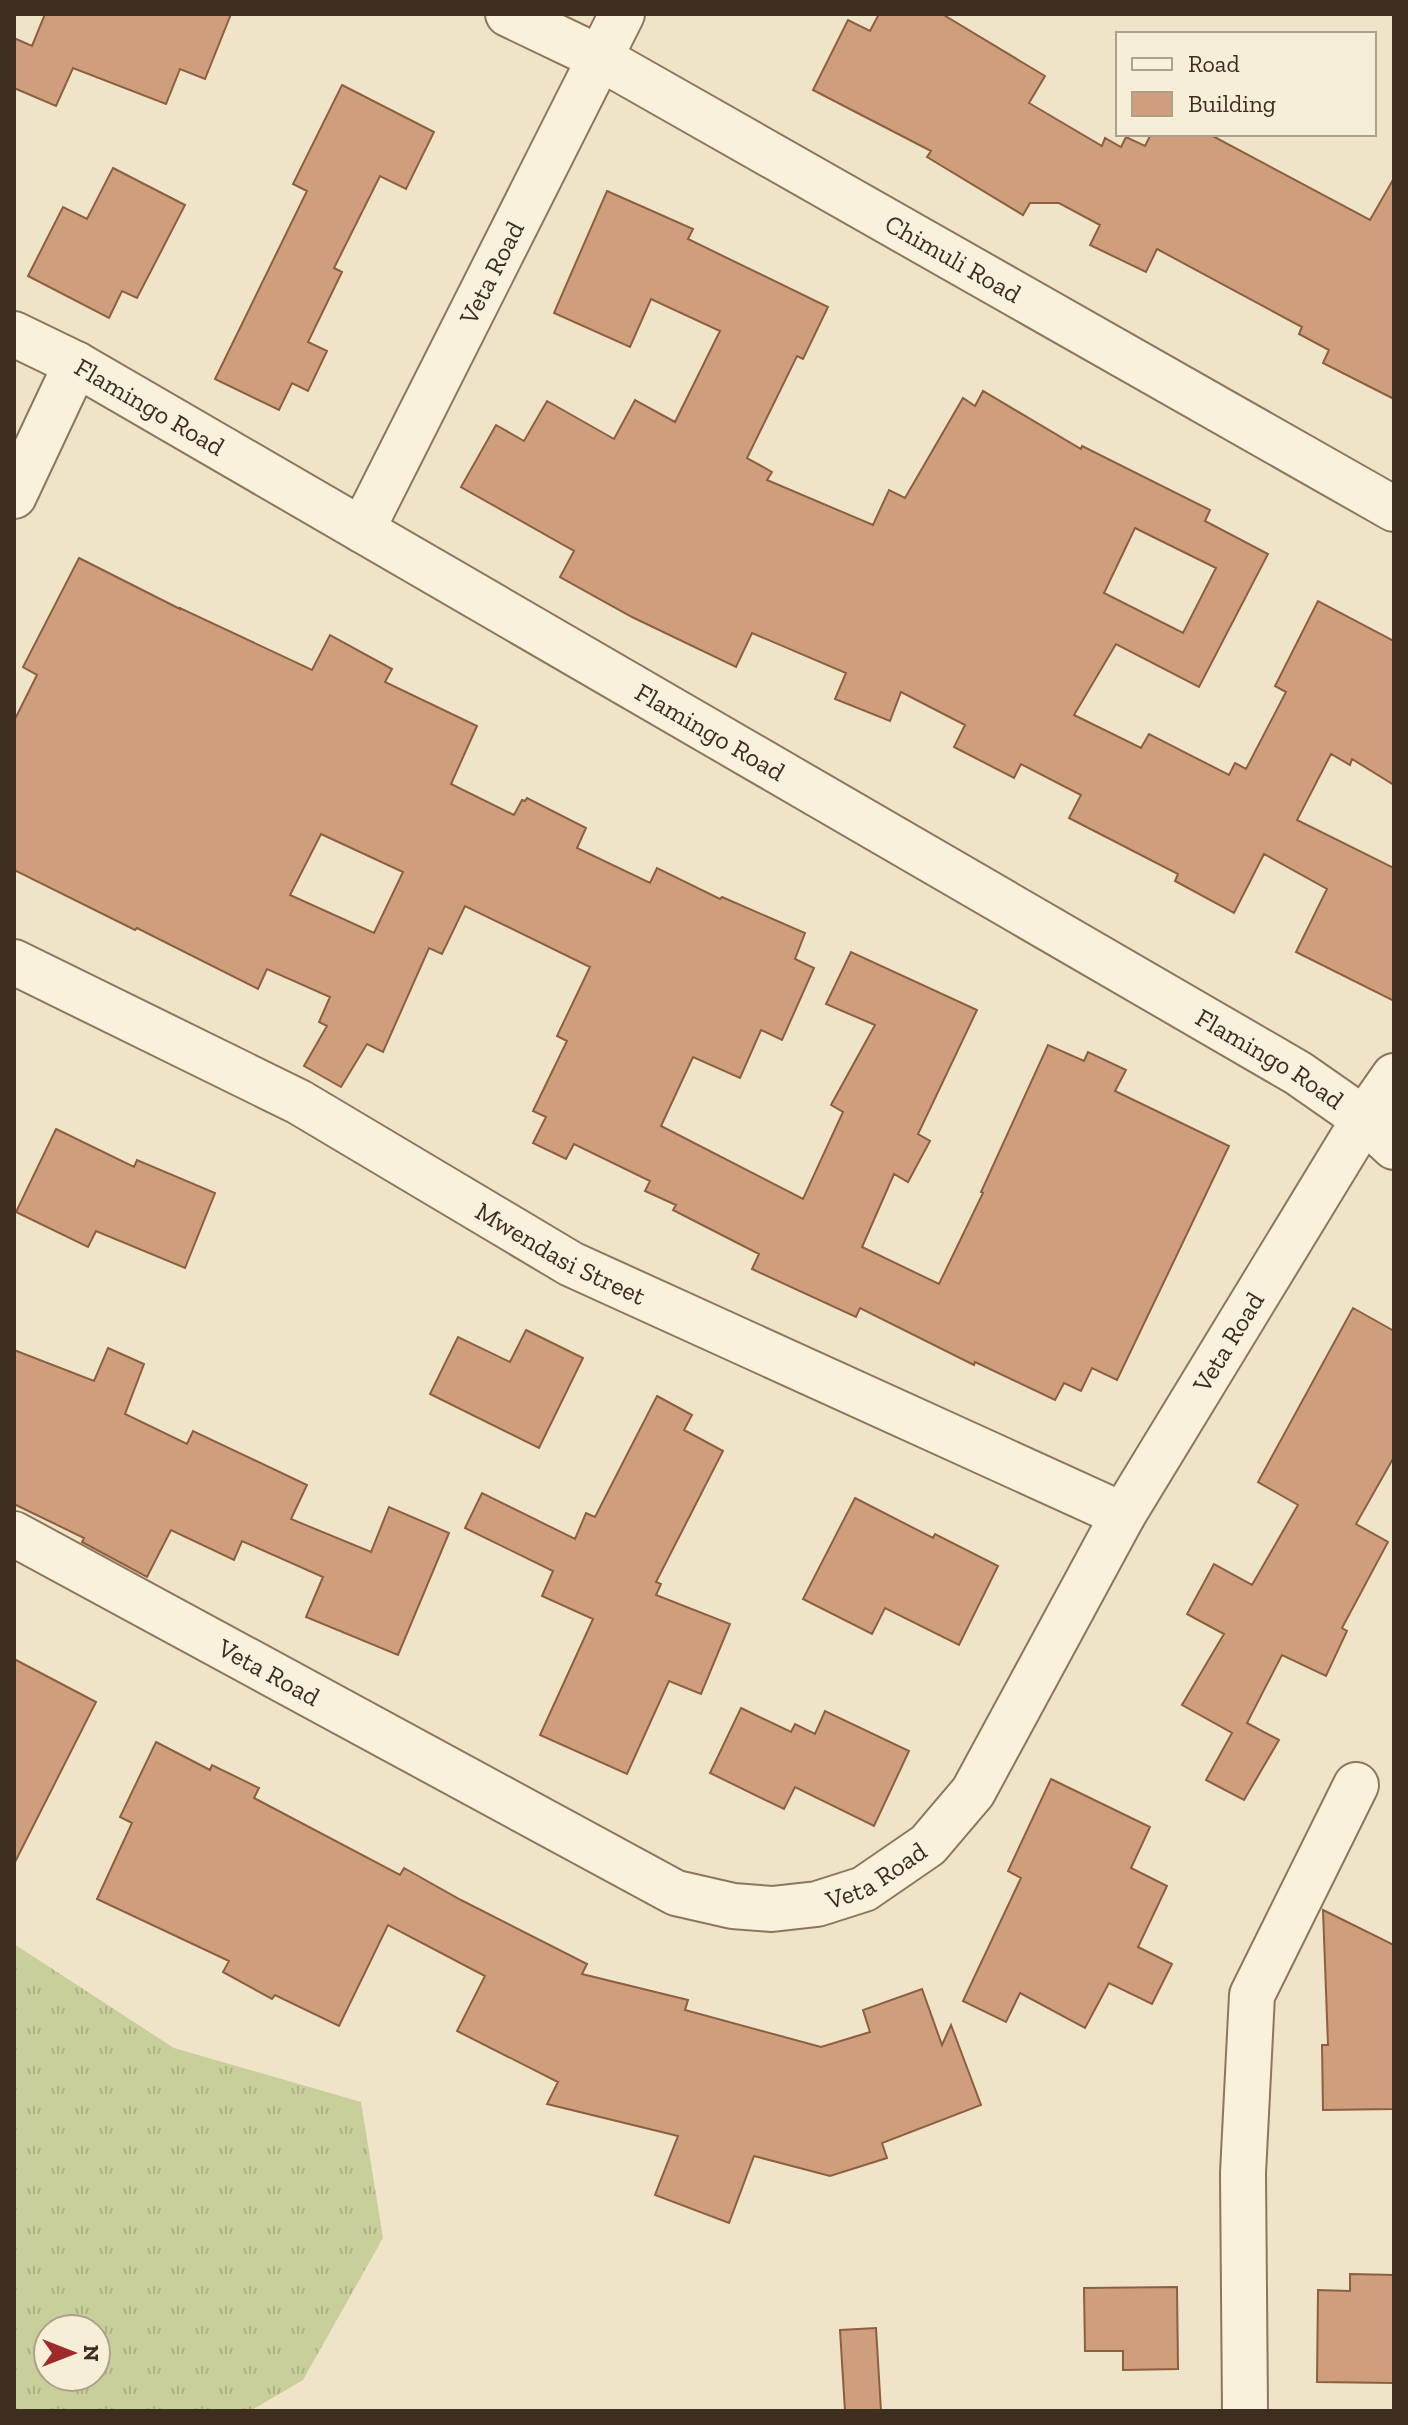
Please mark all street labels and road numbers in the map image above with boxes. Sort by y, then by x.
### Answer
street label: Chimuli Road [879,207,1027,310]
street label: Veta Road [452,216,531,331]
street label: Flamingo Road [69,351,230,463]
street label: Flamingo Road [629,676,791,788]
street label: Flamingo Road [1190,1001,1350,1116]
street label: Mwendasi Street [470,1195,651,1312]
street label: Veta Road [1185,1286,1271,1399]
street label: Veta Road [211,1631,326,1713]
street label: Veta Road [821,1835,933,1916]

